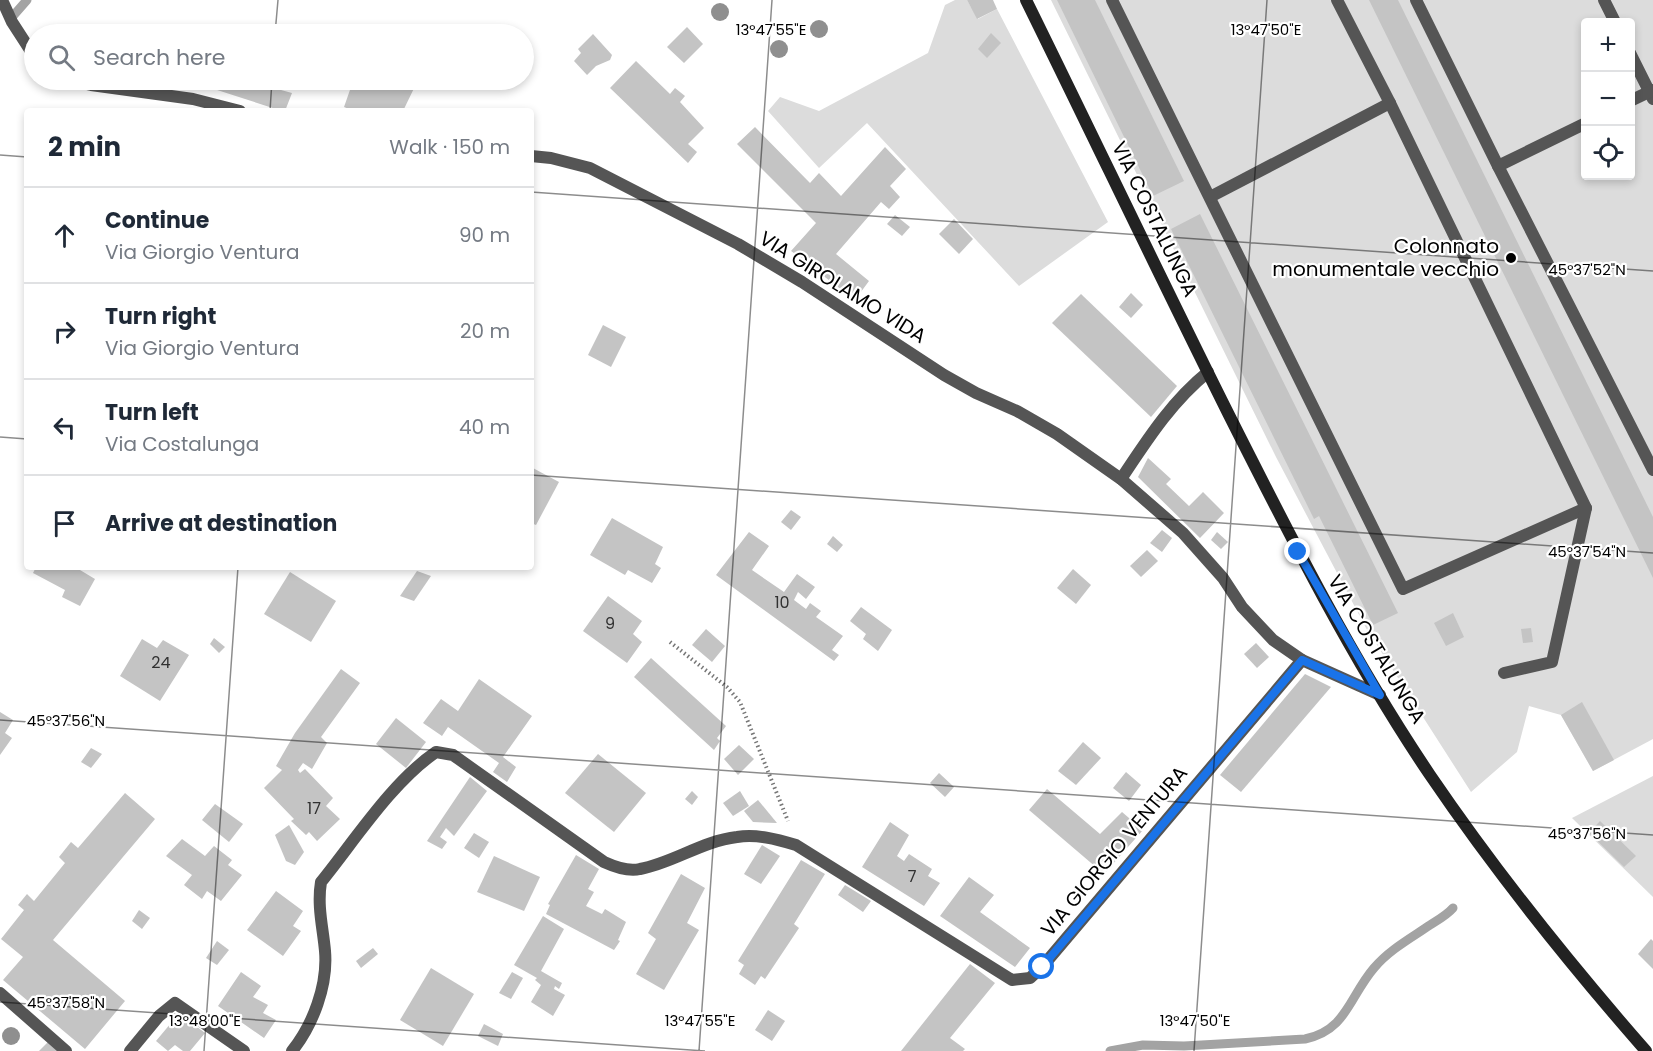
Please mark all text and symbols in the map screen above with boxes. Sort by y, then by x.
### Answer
map controls [1581,18,1635,180]
button: + [1581,18,1635,72]
text: 13°47'55"E [736,19,806,40]
text: 13°47'50"E [1231,19,1301,40]
search box [24,24,534,90]
icon: search [45,41,78,74]
text: Search here [93,42,226,73]
button: − [1581,72,1635,126]
button: locate [1581,126,1635,180]
text: 2 min [48,129,121,165]
text: Walk · 150 m [389,133,510,161]
street label: VIA COSTALUNGA [1105,137,1205,301]
text: Continue [105,205,209,236]
icon: ahead [48,219,81,252]
text: 90 m [459,221,510,249]
street label: VIA GIROLAMO VIDA [754,224,932,350]
place label: Colonnato monumentale vecchio [1272,232,1499,283]
text: Via Giorgio Ventura [105,238,299,266]
marker: Colonnato monumentale vecchio [1504,251,1518,265]
text: 45°37'52"N [1548,259,1626,280]
text: Turn right [105,301,216,332]
icon: right [48,315,81,348]
text: 20 m [460,317,510,345]
text: Via Giorgio Ventura [105,334,299,362]
text: Turn left [105,397,199,428]
icon: left [48,411,81,444]
text: 40 m [459,413,510,441]
text: Via Costalunga [105,430,259,458]
icon: arrive [48,507,81,540]
text: Arrive at destination [105,508,337,539]
route end [1284,538,1310,564]
text: 45°37'54"N [1548,541,1626,562]
street label: VIA COSTALUNGA [1321,569,1433,729]
house number: 10 [774,591,790,614]
house number: 9 [605,612,615,635]
house number: 24 [151,651,171,674]
text: 45°37'56"N [27,710,105,731]
street label: VIA GIORGIO VENTURA [1034,760,1194,942]
house number: 17 [307,797,321,820]
text: 45°37'56"N [1548,823,1626,844]
house number: 7 [908,865,917,888]
route start [1028,953,1054,979]
text: 45°37'58"N [27,992,105,1013]
text: 13°48'00"E [169,1010,241,1031]
text: 13°47'55"E [665,1010,735,1031]
text: 13°47'50"E [1160,1010,1230,1031]

